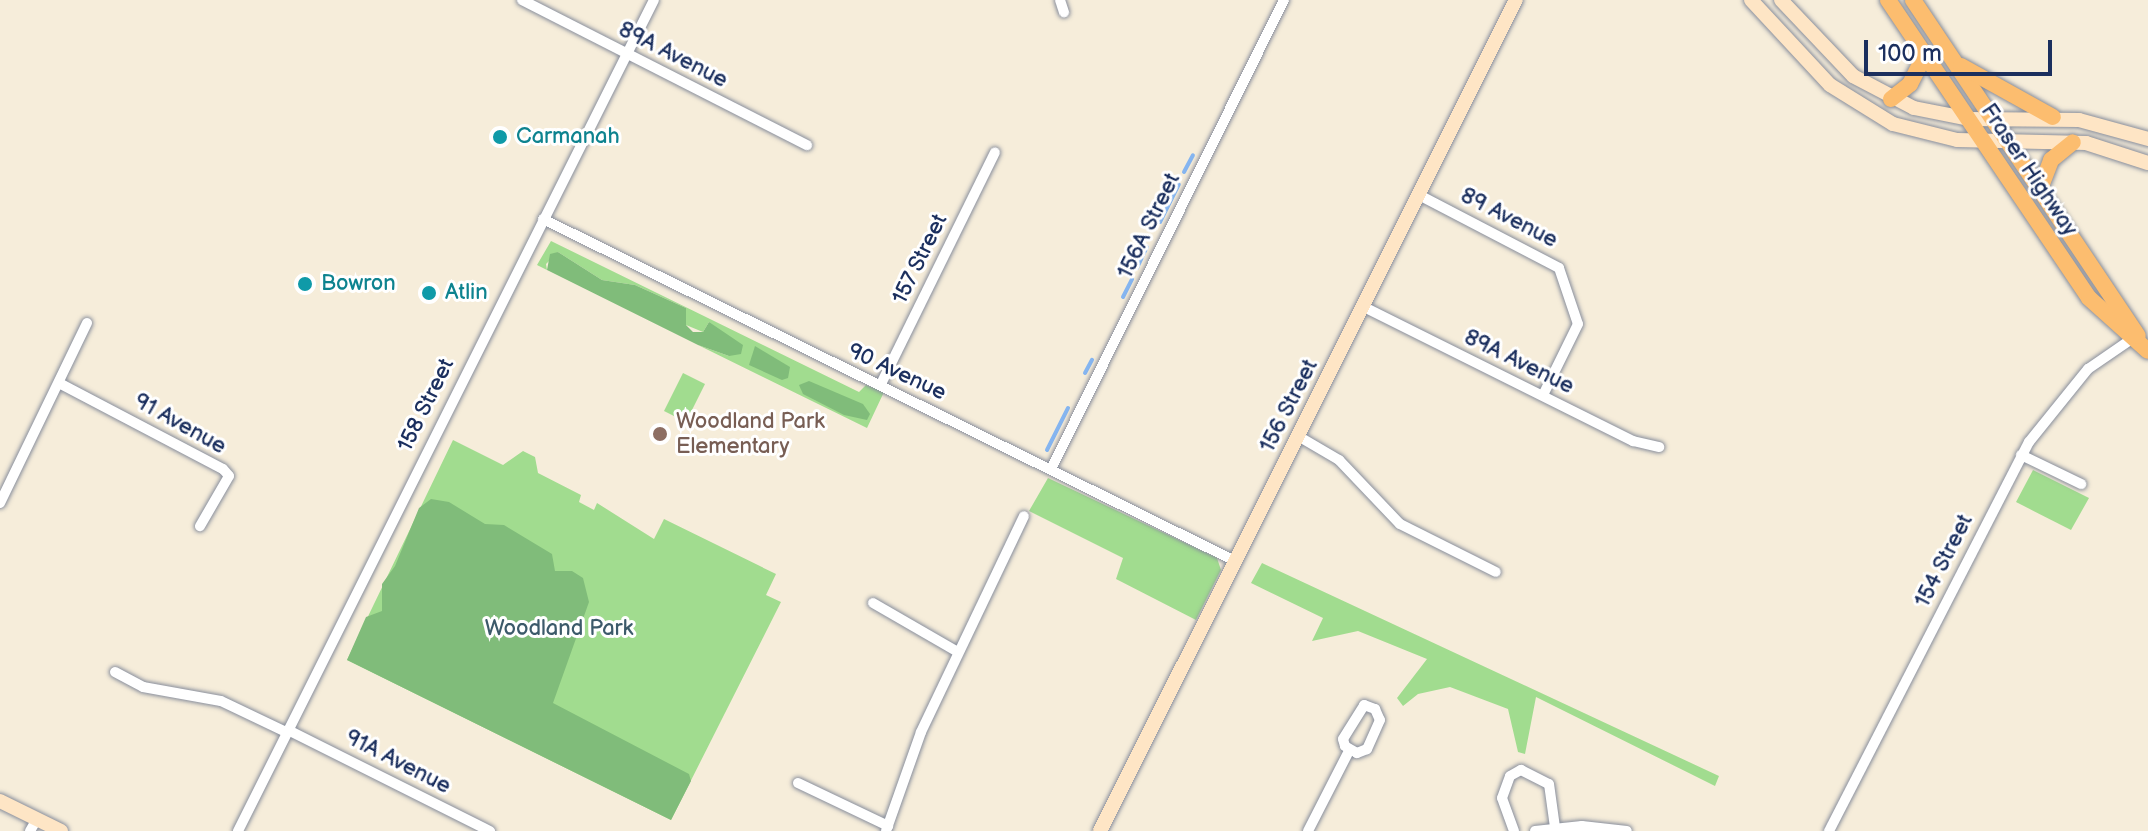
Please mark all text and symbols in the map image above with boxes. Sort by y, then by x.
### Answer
street label: 89A Avenue [614,16,732,94]
scale bar [1868,24,2056,74]
text: 100 m [1878,39,1942,68]
street label: Fraser Highway [1975,99,2083,241]
place label: Carmanah [516,124,620,150]
marker: Carmanah [491,128,509,146]
street label: 156A Street [1112,169,1186,283]
street label: 89 Avenue [1456,182,1562,254]
street label: 157 Street [887,209,953,309]
place label: Bowron [321,271,396,297]
marker: Bowron [296,275,314,293]
place label: Atlin [445,280,488,306]
marker: Atlin [420,284,438,302]
street label: 89A Avenue [1460,324,1578,400]
street label: 90 Avenue [844,338,950,406]
street label: 158 Street [392,354,460,456]
street label: 156 Street [1254,355,1324,457]
street label: 91 Avenue [129,388,231,460]
place label: Woodland Park Elementary [676,408,825,460]
marker: Woodland Park Elementary [651,425,669,443]
street label: 154 Street [1909,510,1979,612]
park label: Woodland Park [485,616,633,642]
street label: 91A Avenue [341,724,455,800]

